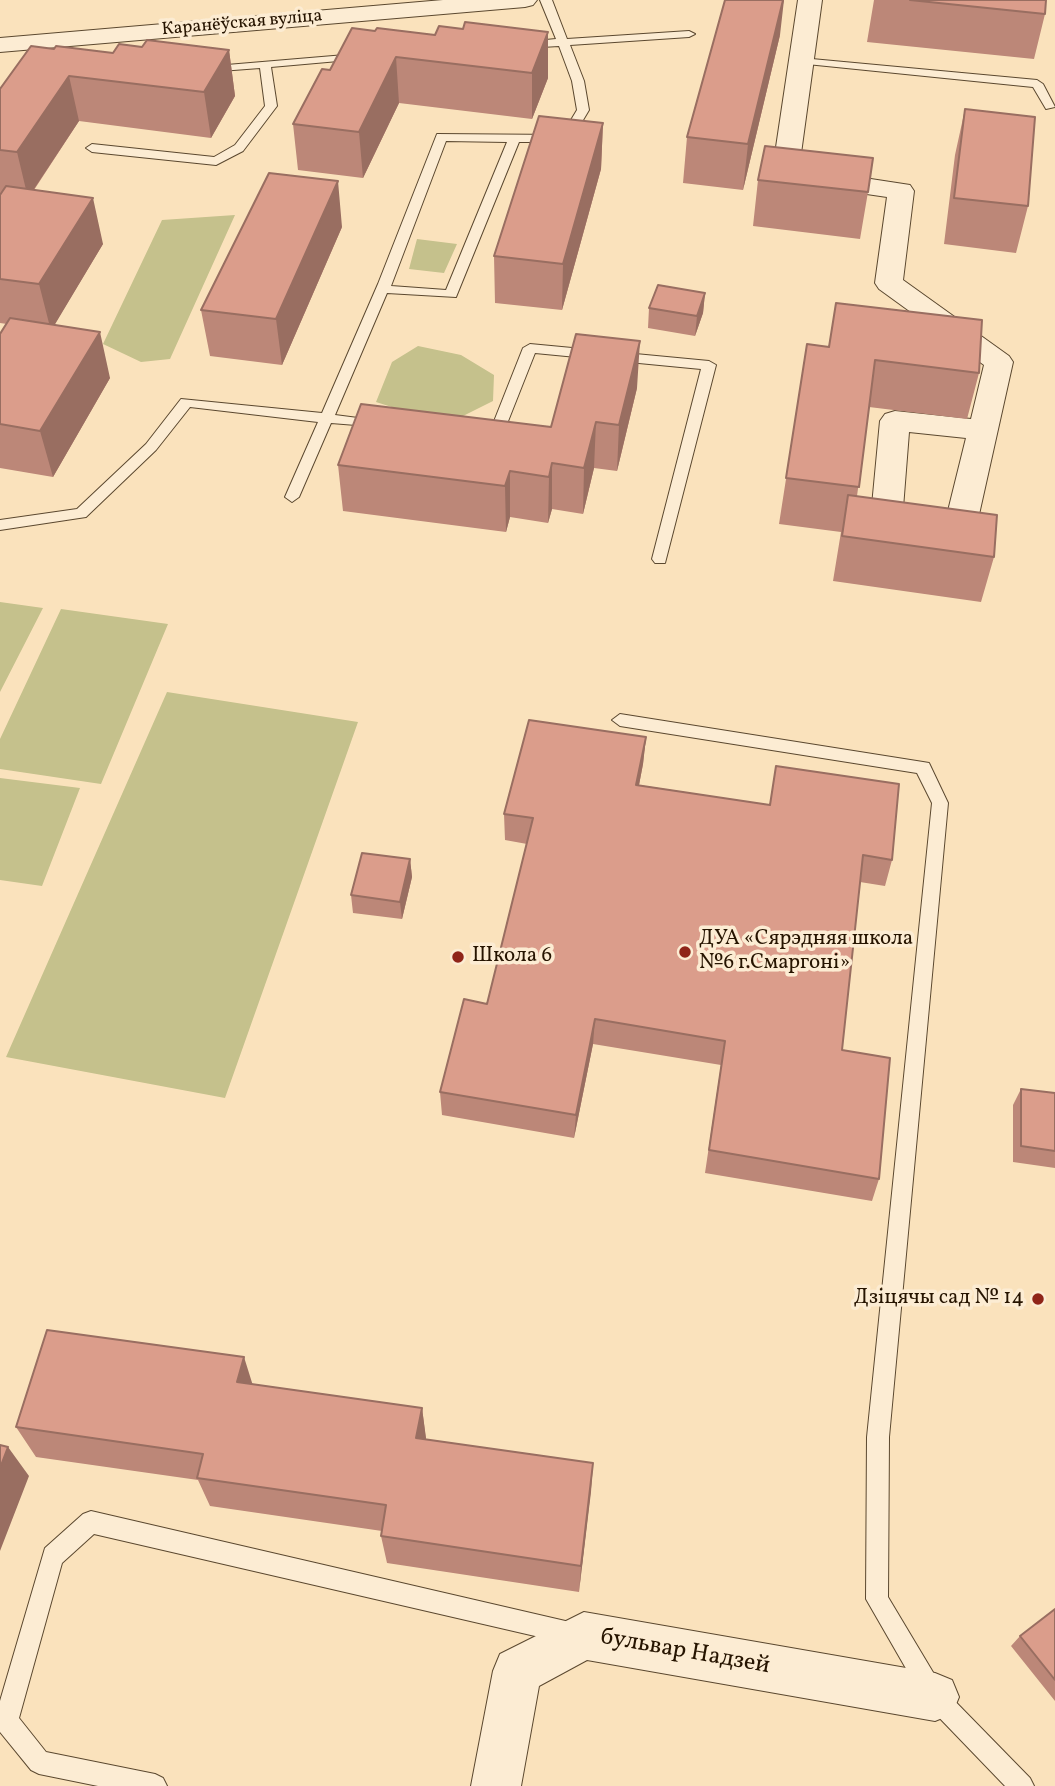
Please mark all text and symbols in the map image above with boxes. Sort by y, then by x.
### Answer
street label: Каранёўская вуліца [161,6,323,42]
place label: ДУА «Сярэдняя школа №6 г.Смаргоні» [699,927,913,977]
place label: Школа 6 [472,944,552,970]
marker: ДУА «Сярэдняя школа №6 г.Смаргоні» [677,944,693,960]
marker: Школа 6 [450,949,466,965]
place label: Дзіцячы сад № 14 [854,1286,1024,1312]
marker: Дзіцячы сад № 14 [1030,1291,1046,1307]
street label: бульвар Надзей [598,1624,772,1682]

